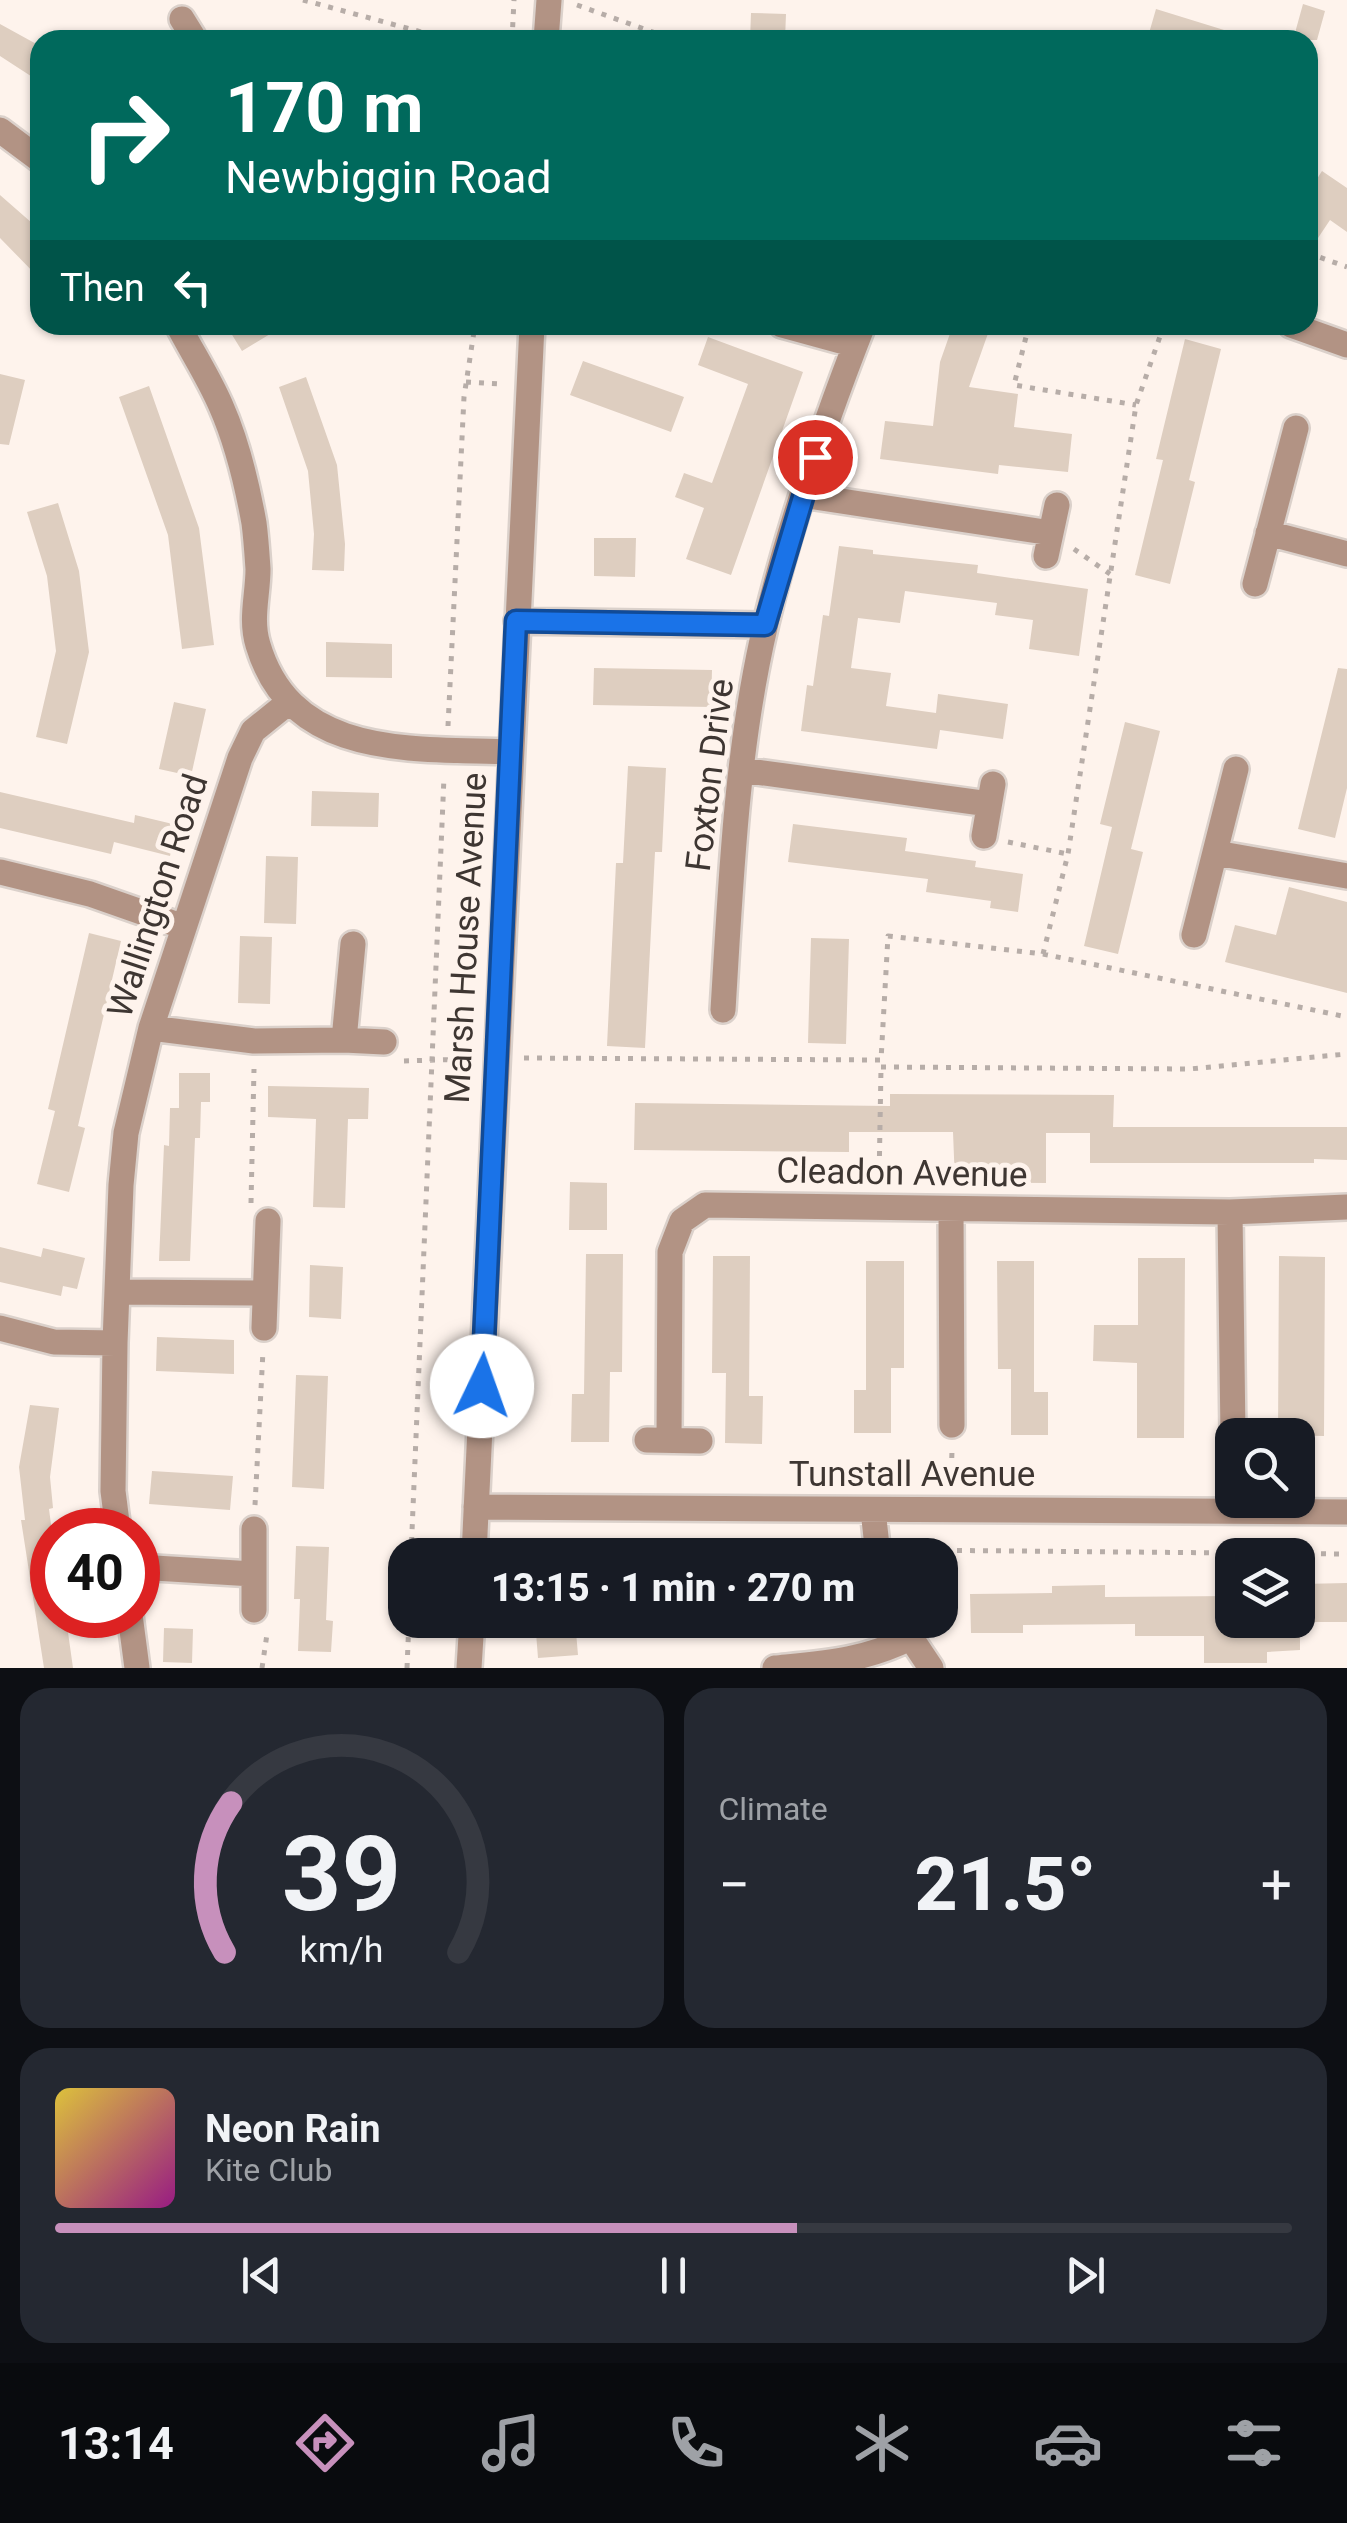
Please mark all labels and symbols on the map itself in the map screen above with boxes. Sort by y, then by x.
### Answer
pin [773,415,858,500]
street label: Foxton Drive [678,676,742,874]
street label: Wallington Road [99,769,217,1023]
street label: Marsh House Avenue [437,771,495,1105]
street label: Cleadon Avenue [776,1150,1028,1196]
position arrow [430,1334,534,1438]
street label: Tunstall Avenue [789,1454,1035,1495]
speed limit sign: 40 [30,1508,160,1638]

